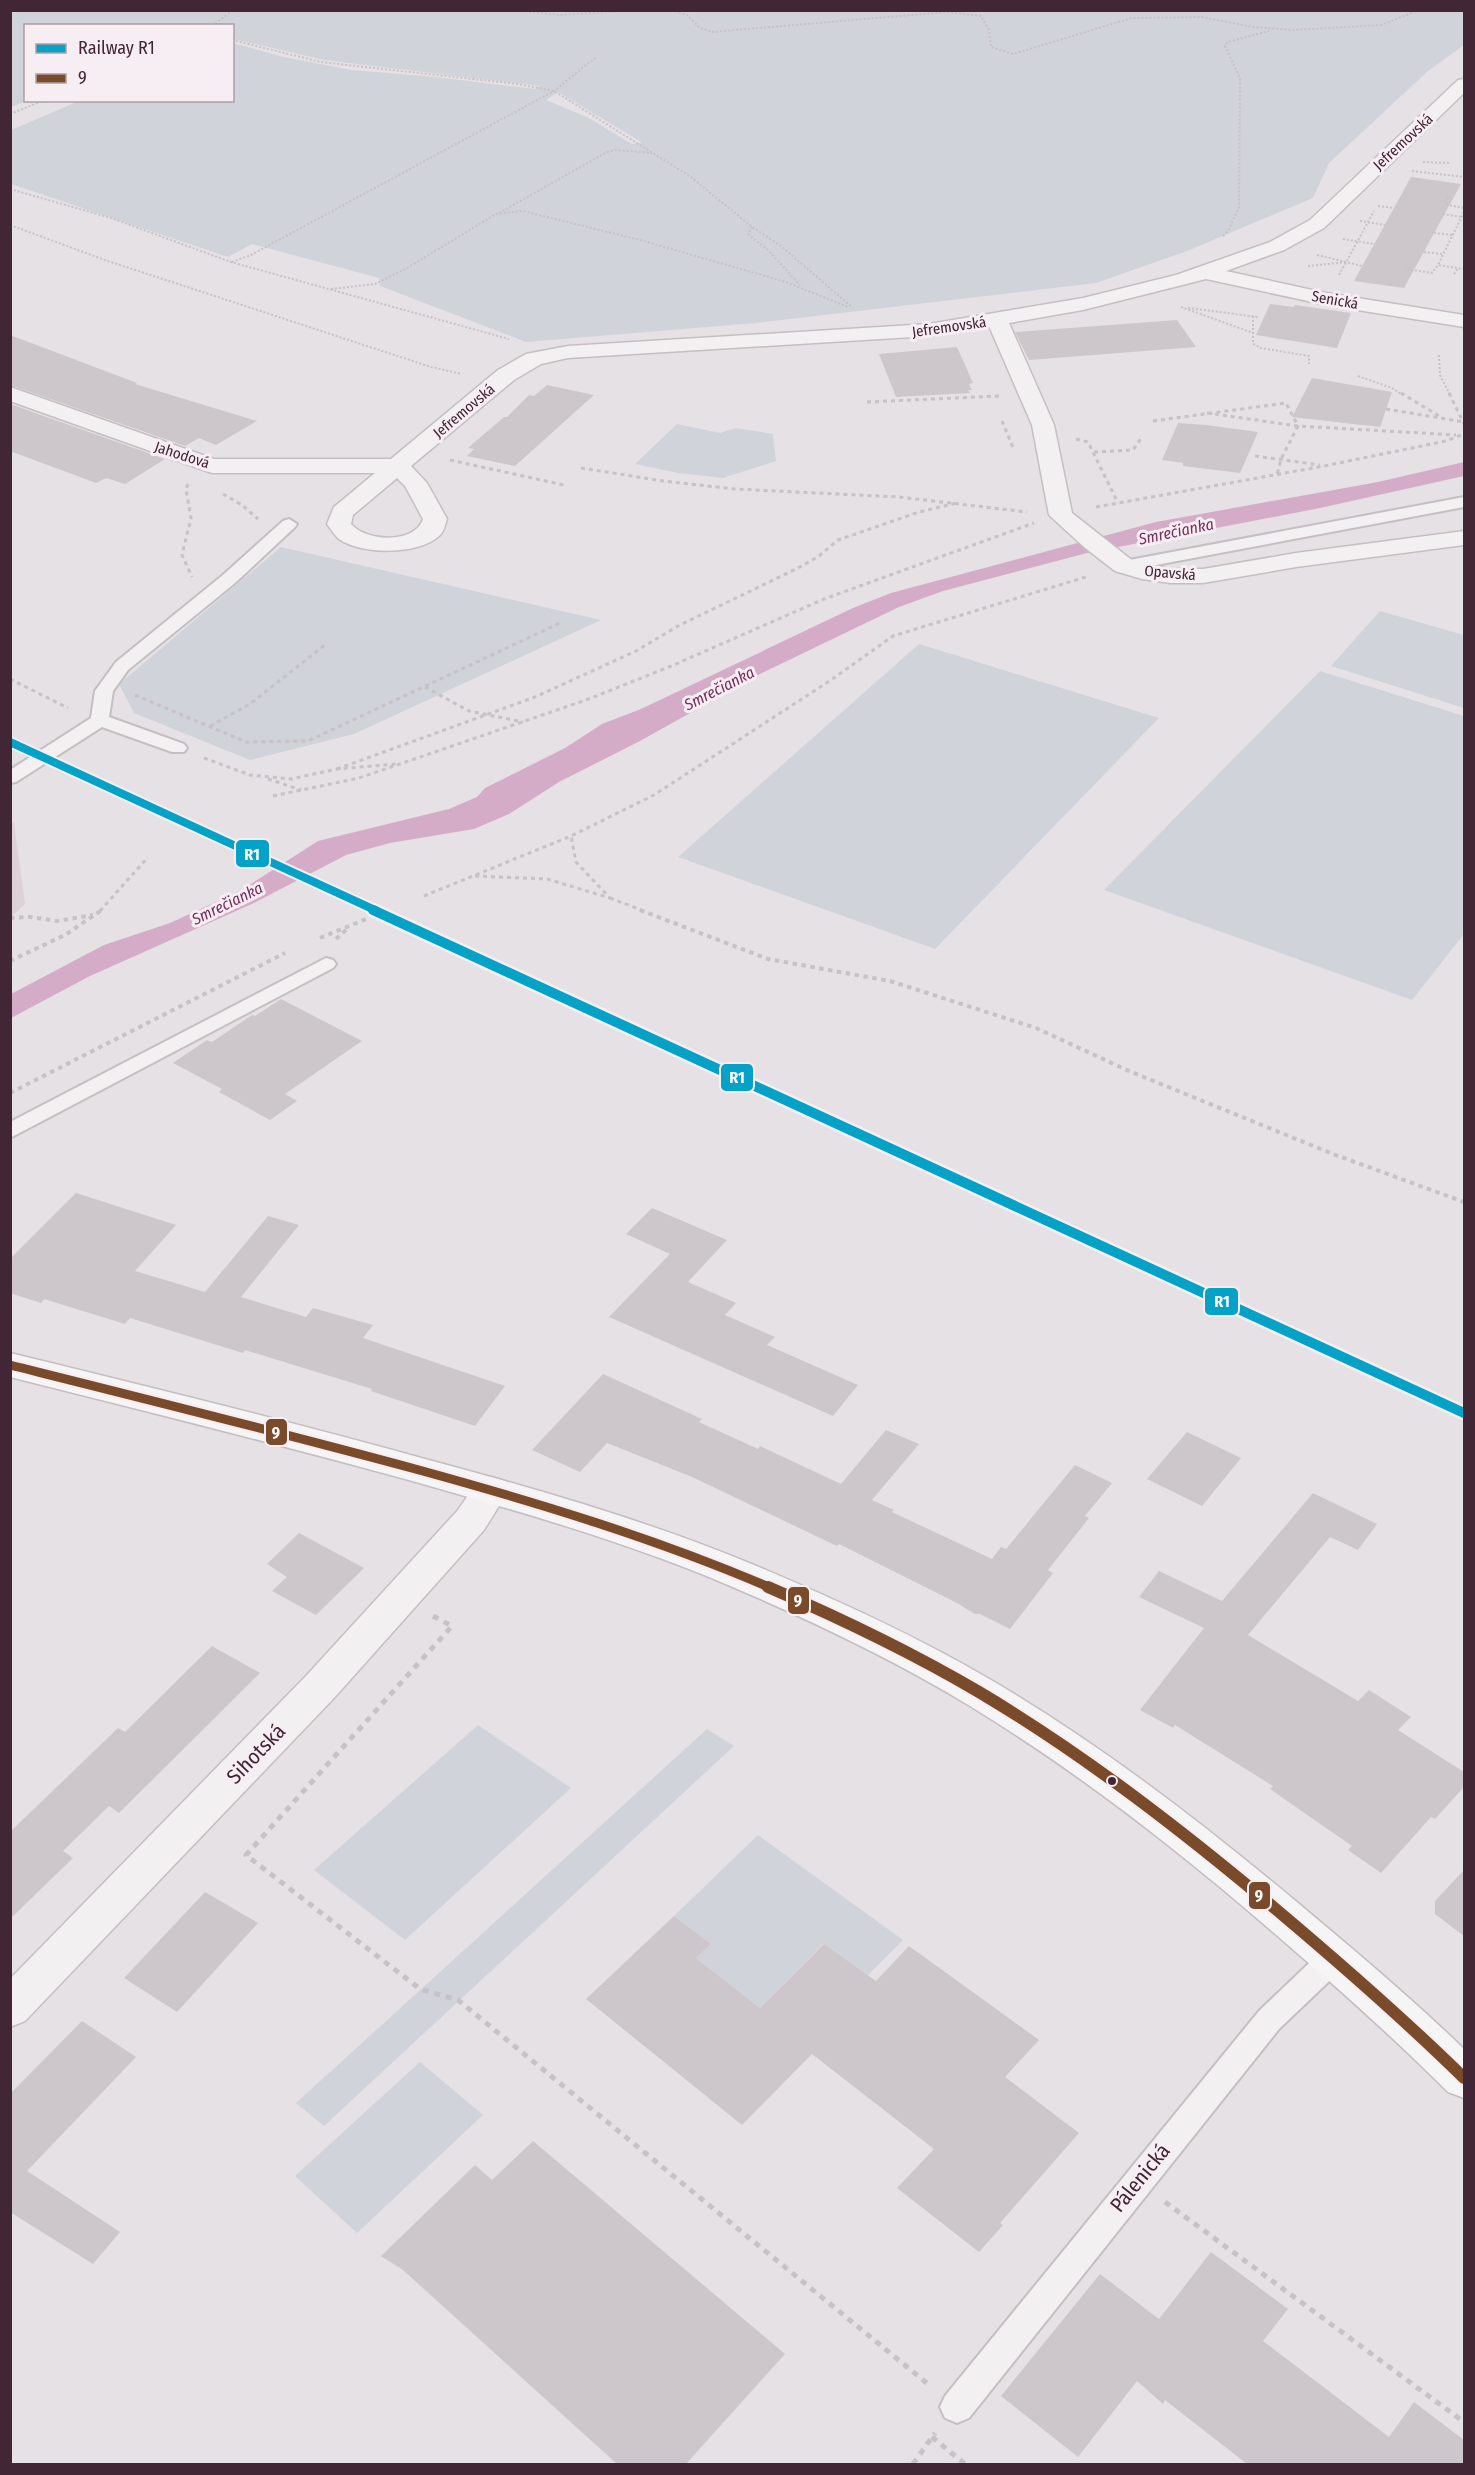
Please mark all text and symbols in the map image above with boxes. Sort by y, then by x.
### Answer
legend [24,24,234,102]
text: Railway R1 [78,37,155,59]
text: 9 [78,67,87,89]
street label: Jefremovská [1370,110,1436,174]
street label: Senická [1310,287,1360,313]
street label: Jefremovská [911,313,987,341]
street label: Jefremovská [430,380,498,442]
street label: Jahodová [152,438,212,472]
water label: Smrečianka [1136,514,1215,549]
street label: Opavská [1144,562,1196,584]
water label: Smrečianka [680,663,758,715]
line badge: R1 [235,839,270,868]
text: R1 [244,845,260,864]
water label: Smrečianka [188,878,266,929]
line badge: R1 [720,1063,754,1092]
text: R1 [729,1068,745,1087]
line badge: R1 [1204,1287,1239,1316]
text: R1 [1214,1292,1230,1311]
line badge: 9 [265,1418,288,1446]
text: 9 [272,1423,280,1442]
line badge: 9 [787,1586,810,1615]
text: 9 [794,1591,802,1610]
street label: Sihotská [221,1719,291,1789]
unlabelled marker [1106,1775,1118,1787]
line badge: 9 [1248,1881,1271,1910]
text: 9 [1255,1886,1263,1905]
street label: Pálenická [1104,2138,1176,2218]

